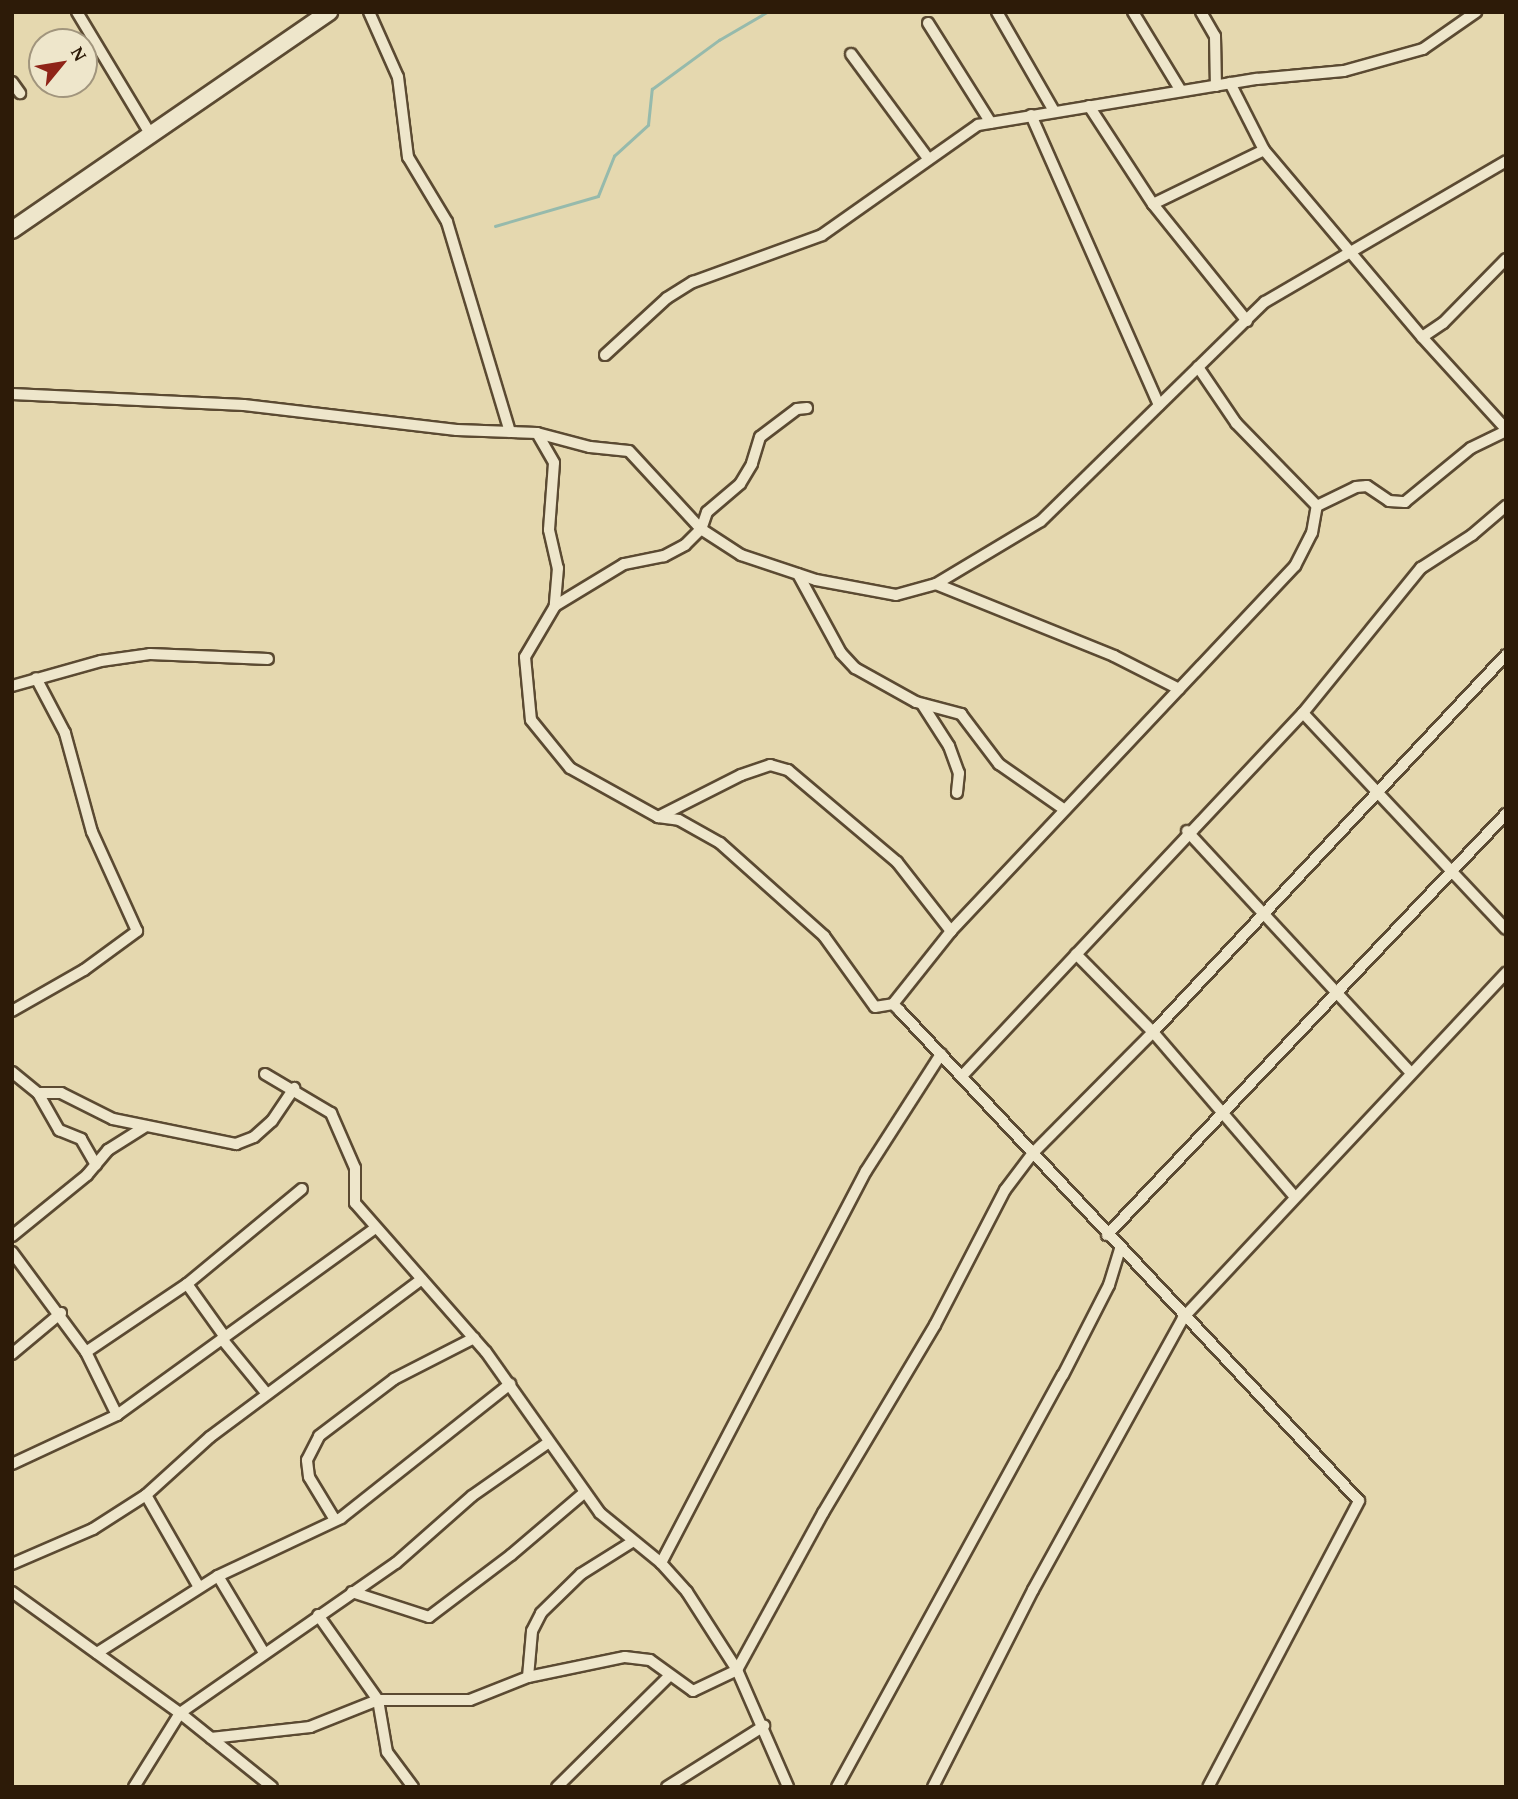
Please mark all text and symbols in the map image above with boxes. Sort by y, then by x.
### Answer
north arrow [28,28,98,98]
text: N [64,41,95,66]

